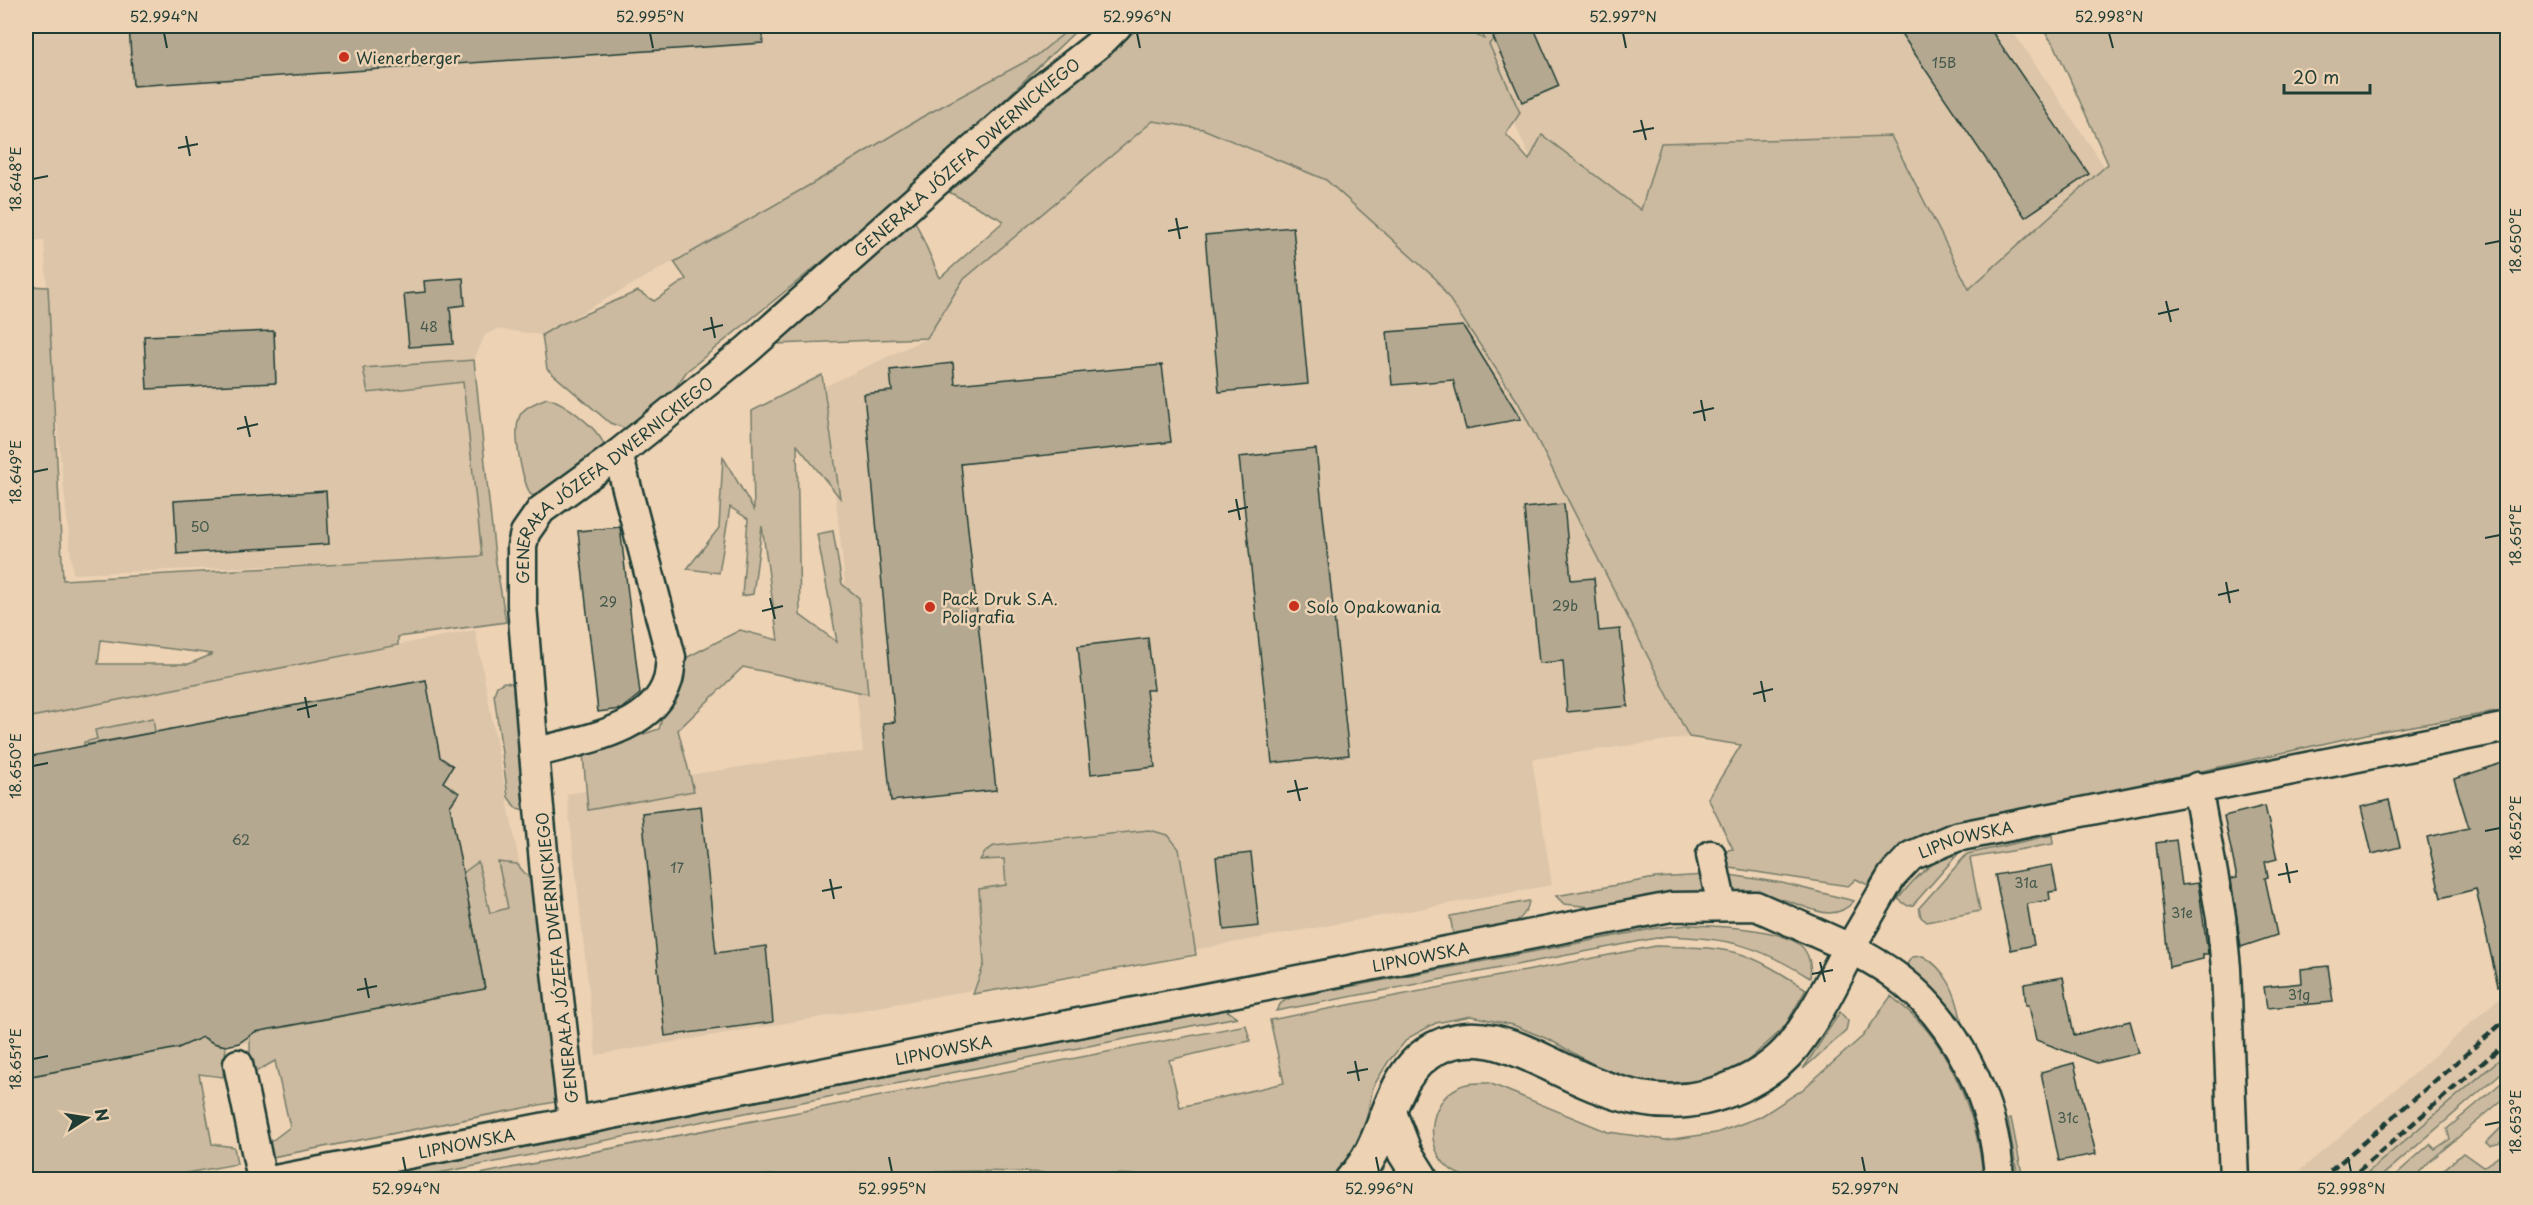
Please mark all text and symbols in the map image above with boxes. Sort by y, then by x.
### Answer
text: 52.994°N [129,4,199,27]
text: 52.995°N [615,4,685,27]
text: 52.996°N [1102,4,1172,27]
text: 52.997°N [1589,4,1657,27]
text: 52.998°N [2075,4,2143,27]
place label: Wienerberger [356,45,461,69]
marker: Wienerberger [337,50,351,64]
street label: GENERAŁA JÓZEFA DWERNICKIEGO [848,52,1084,262]
house number: 15B [1932,52,1956,73]
scale bar [2284,57,2370,95]
text: 20 m [2293,63,2339,90]
text: 18.648°E [3,146,26,212]
text: 18.650°E [2503,208,2526,274]
house number: 48 [420,316,438,337]
street label: GENERAŁA JÓZEFA DWERNICKIEGO [510,370,718,584]
text: 18.649°E [3,440,26,504]
text: 18.651°E [2503,504,2526,566]
house number: 50 [190,516,210,537]
place label: Pack Druk S.A. Poligrafia [942,586,1058,628]
house number: 29 [599,591,617,612]
place label: Solo Opakowania [1306,594,1441,618]
house number: 29b [1552,595,1578,616]
marker: Solo Opakowania [1287,599,1301,613]
marker: Pack Druk S.A. Poligrafia [923,600,937,614]
text: 18.650°E [3,733,26,799]
text: 18.652°E [2503,795,2526,861]
street label: GENERAŁA JÓZEFA DWERNICKIEGO [529,811,583,1105]
street label: LIPNOWSKA [1914,814,2015,864]
house number: 62 [232,829,250,850]
house number: 17 [670,857,684,878]
house number: 31a [2014,872,2038,893]
house number: 31e [2171,902,2193,923]
street label: LIPNOWSKA [1370,935,1471,977]
house number: 31g [2288,984,2310,1005]
text: 18.651°E [3,1028,26,1090]
street label: LIPNOWSKA [893,1028,994,1071]
north arrow [57,1088,117,1148]
text: 18.653°E [2503,1090,2526,1154]
text: N [90,1106,116,1123]
house number: 31c [2057,1107,2079,1128]
street label: LIPNOWSKA [416,1121,517,1164]
text: 52.994°N [371,1176,441,1199]
text: 52.995°N [857,1176,927,1199]
text: 52.996°N [1344,1176,1414,1199]
text: 52.997°N [1831,1176,1899,1199]
text: 52.998°N [2317,1176,2385,1199]

